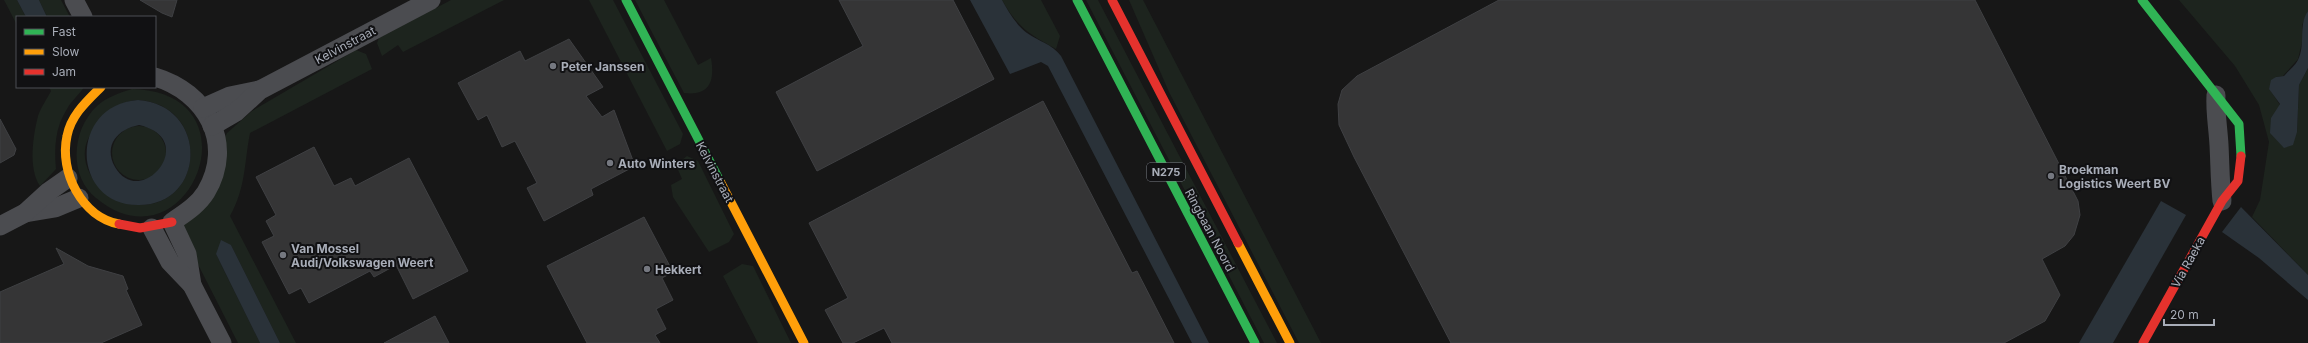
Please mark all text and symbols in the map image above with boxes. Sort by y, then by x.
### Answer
legend [16,16,156,88]
street label: Kelvinstraat [312,23,378,67]
text: Fast [52,24,76,39]
text: Slow [52,44,80,59]
place label: Peter Janssen [561,59,645,74]
marker: Peter Janssen [548,61,558,71]
text: Jam [52,64,76,79]
street label: Kelvinstraat [693,139,737,205]
place label: Auto Winters [618,156,695,171]
marker: Auto Winters [605,158,615,168]
place label: Broekman Logistics Weert BV [2059,162,2170,191]
road number: N275 [1147,163,1185,181]
marker: Broekman Logistics Weert BV [2046,171,2056,181]
street label: Ringbaan Noord [1182,186,1238,274]
street label: Via Raeka [2168,234,2208,290]
place label: Van Mossel Audi/Volkswagen Weert [291,241,434,270]
marker: Van Mossel Audi/Volkswagen Weert [278,250,288,260]
place label: Hekkert [655,262,702,277]
marker: Hekkert [642,264,652,274]
scale bar [2164,301,2214,327]
text: 20 m [2170,307,2199,322]

